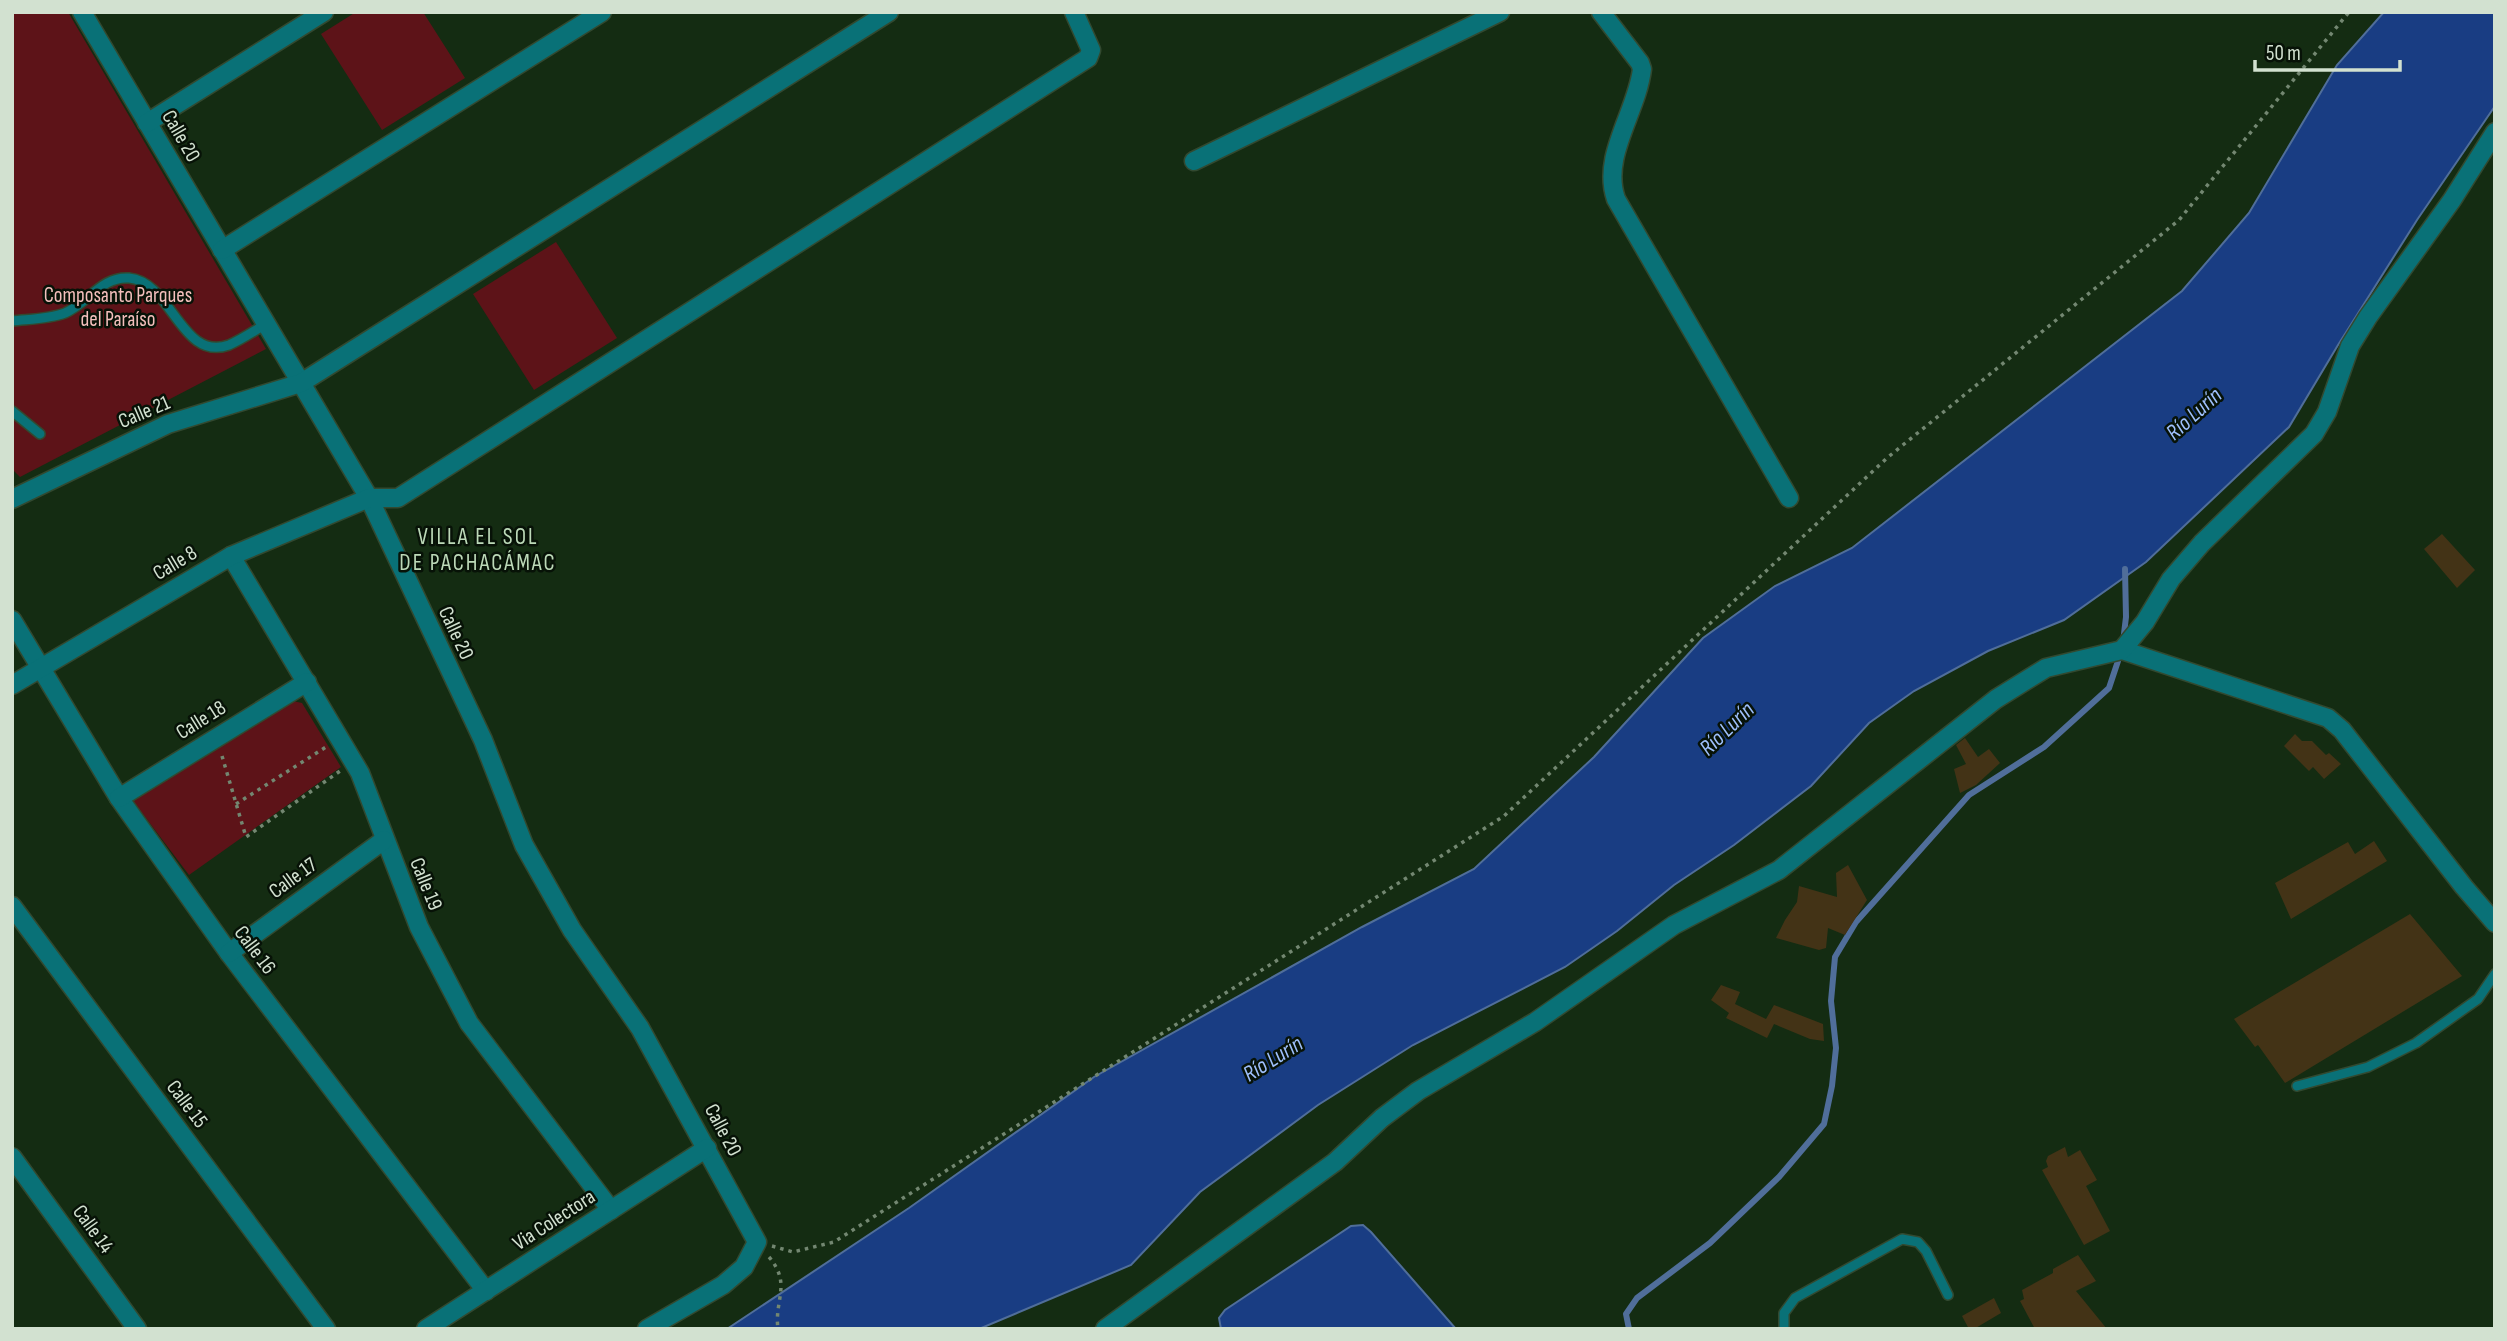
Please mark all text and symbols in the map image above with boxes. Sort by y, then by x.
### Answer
scale bar [2255,28,2400,72]
text: 50 m [2266,41,2301,66]
street label: Calle 20 [156,106,206,166]
park label: Composanto Parques del Paraíso [44,283,192,332]
water label: Río Lurín [2160,381,2228,446]
street label: Calle 21 [114,390,174,434]
district label: VILLA EL SOL DE PACHACÁMAC [399,523,557,577]
street label: Calle 8 [149,540,201,586]
street label: Calle 20 [433,603,479,663]
street label: Calle 18 [171,695,231,745]
water label: Río Lurín [1694,696,1761,762]
street label: Calle 17 [264,852,322,904]
street label: Calle 19 [404,854,448,914]
street label: Calle 16 [229,921,281,979]
water label: Río Lurín [1238,1030,1309,1088]
street label: Calle 15 [161,1075,213,1133]
street label: Calle 20 [699,1100,747,1160]
street label: Via Colectora [508,1184,600,1256]
street label: Calle 14 [67,1200,119,1258]

